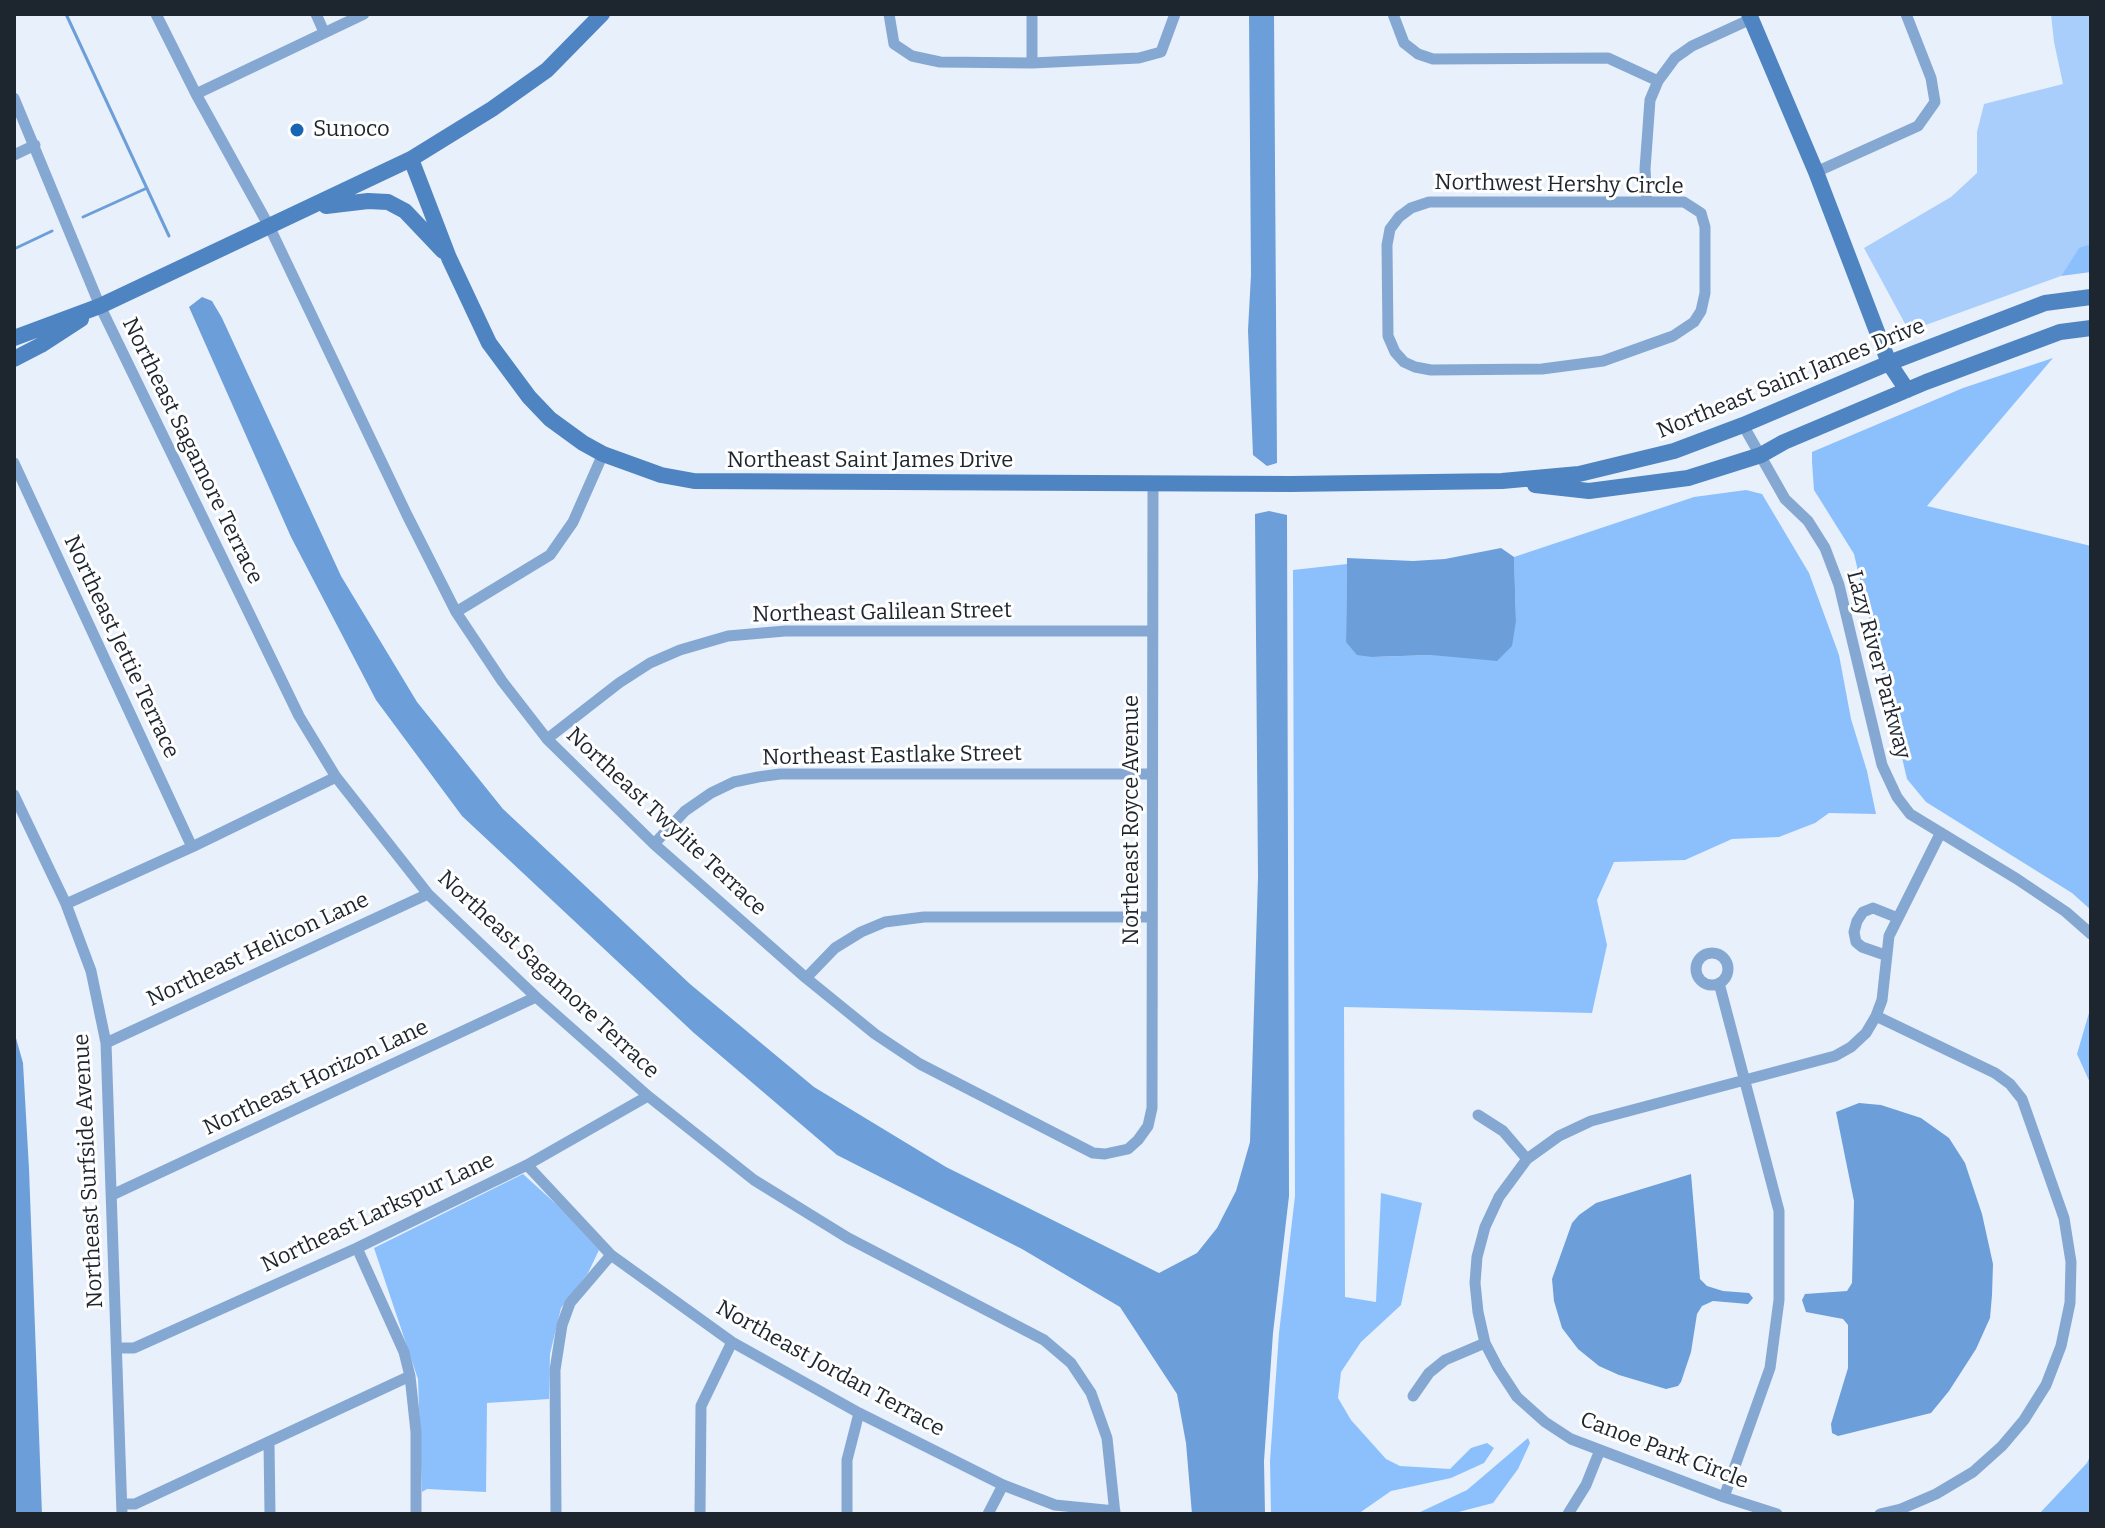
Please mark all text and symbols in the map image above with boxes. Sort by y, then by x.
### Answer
place label: Sunoco [313,117,390,143]
marker: Sunoco [288,121,306,139]
street label: Northwest Hershy Circle [1434,170,1684,200]
street label: Northeast Sagamore Terrace [116,313,268,589]
street label: Northeast Saint James Drive [1653,313,1929,445]
street label: Northeast Saint James Drive [727,448,1013,474]
street label: Northeast Jettie Terrace [58,531,184,763]
street label: Lazy River Parkway [1840,568,1916,762]
street label: Northeast Galilean Street [752,598,1012,628]
street label: Northeast Royce Avenue [1119,695,1145,945]
street label: Northeast Twylite Terrace [560,722,772,922]
street label: Northeast Eastlake Street [762,741,1022,771]
street label: Northeast Sagamore Terrace [432,865,664,1085]
street label: Northeast Helicon Lane [143,887,373,1013]
street label: Northeast Horizon Lane [199,1014,433,1142]
street label: Northeast Surfside Avenue [69,1033,109,1309]
street label: Northeast Larkspur Lane [257,1147,499,1279]
street label: Northeast Jordan Terrace [711,1295,949,1443]
street label: Canoe Park Circle [1576,1407,1752,1495]

